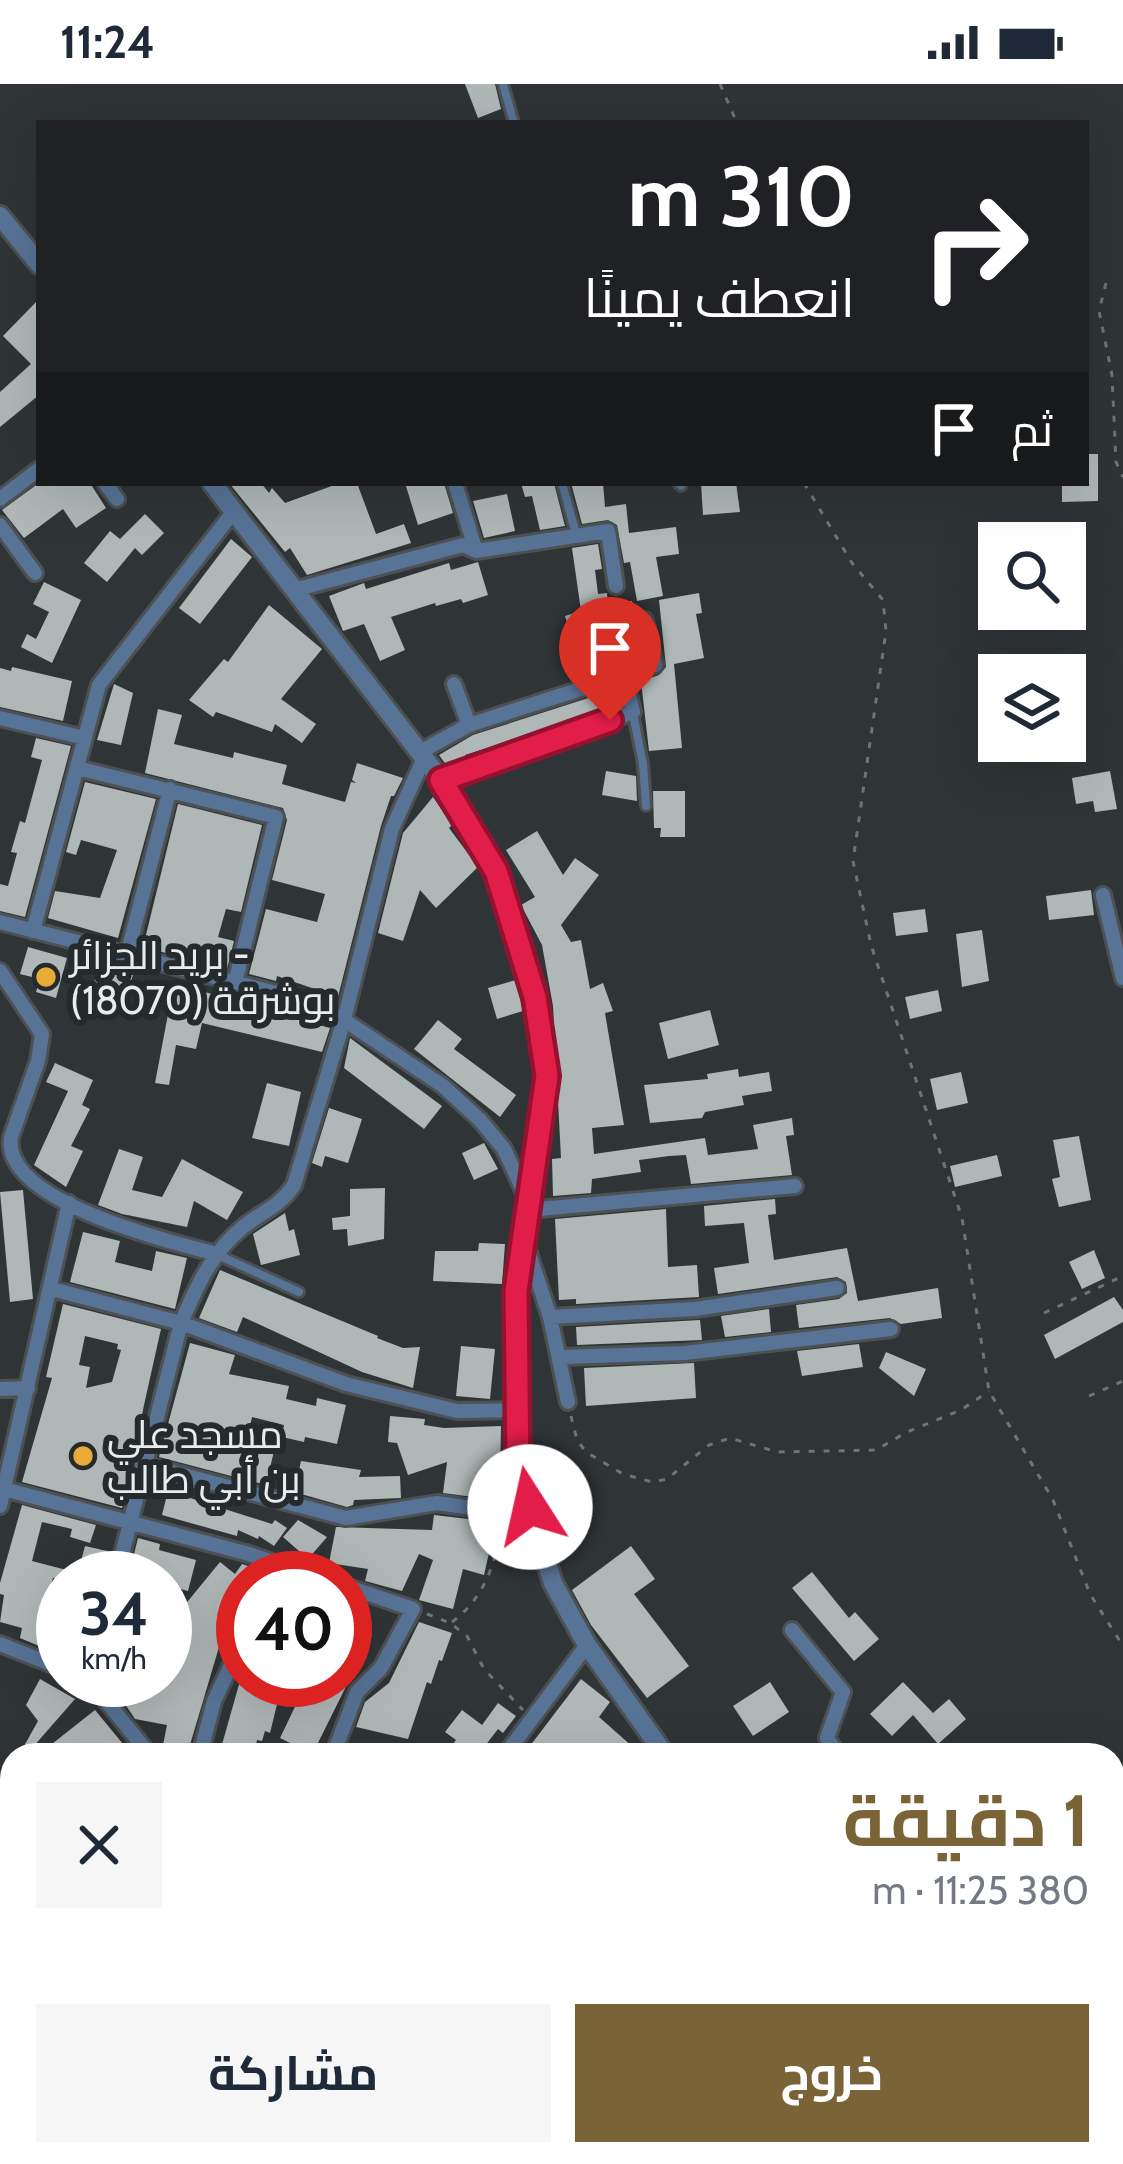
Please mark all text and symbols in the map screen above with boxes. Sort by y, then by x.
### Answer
text: 11:24 [60,15,155,69]
text: 310 m [628,145,855,247]
icon: right [897,168,1053,324]
text: انعطف يمينًا [584,265,855,331]
icon: arrive [921,396,987,462]
text: ثم [1011,403,1053,457]
map controls [978,522,1086,762]
button: search [978,522,1086,630]
pin [559,597,661,720]
icon: arrive [577,615,643,681]
button: layers [978,654,1086,762]
place label: بريد الجزائر - بوشرقة (18070) [68,931,335,1024]
marker: بريد الجزائر - بوشرقة (18070) [33,964,59,990]
place label: مسجد علي بن أبي طالب [107,1410,301,1510]
marker: مسجد علي بن أبي طالب [70,1443,96,1469]
position arrow [467,1444,593,1570]
speed limit sign: 40 [216,1551,372,1707]
text: 34 [79,1577,149,1650]
text: km/h [81,1640,147,1677]
text: 1 دقيقة [843,1777,1089,1864]
button: close [36,1782,162,1908]
text: 380 m · 11:25 [872,1866,1089,1914]
button: مشاركة [36,2004,551,2142]
button: خروج [575,2004,1089,2142]

